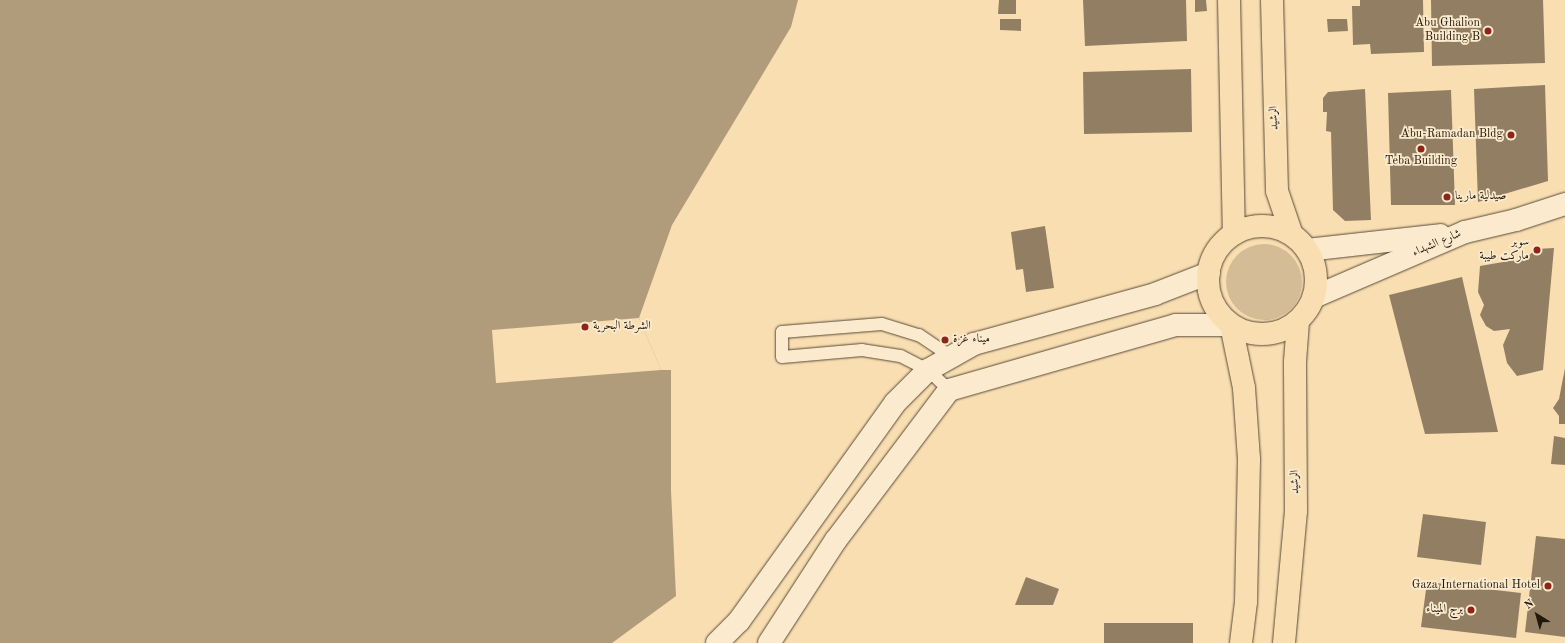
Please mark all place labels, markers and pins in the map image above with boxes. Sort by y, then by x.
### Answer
place label: Abu Ghalion Building B [1415,17,1480,45]
marker: Abu Ghalion Building B [1483,26,1493,36]
place label: Abu-Ramadan Bldg [1401,128,1503,142]
marker: Abu-Ramadan Bldg [1506,130,1516,140]
marker: Teba Building [1416,144,1426,154]
place label: Teba Building [1385,155,1457,169]
place label: صيدلية مارينا [1455,190,1506,204]
marker: صيدلية مارينا [1442,192,1452,202]
place label: سوبر ماركت طيبة [1479,236,1529,264]
marker: سوبر ماركت طيبة [1532,245,1542,255]
place label: الشرطة البحرية [593,320,651,334]
marker: الشرطة البحرية [580,322,590,332]
place label: ميناء غزة [953,333,990,347]
marker: ميناء غزة [940,335,950,345]
place label: Gaza International Hotel [1412,579,1540,593]
marker: Gaza International Hotel [1543,581,1553,591]
place label: برج الميناء [1426,603,1463,617]
marker: برج الميناء [1466,605,1476,615]

